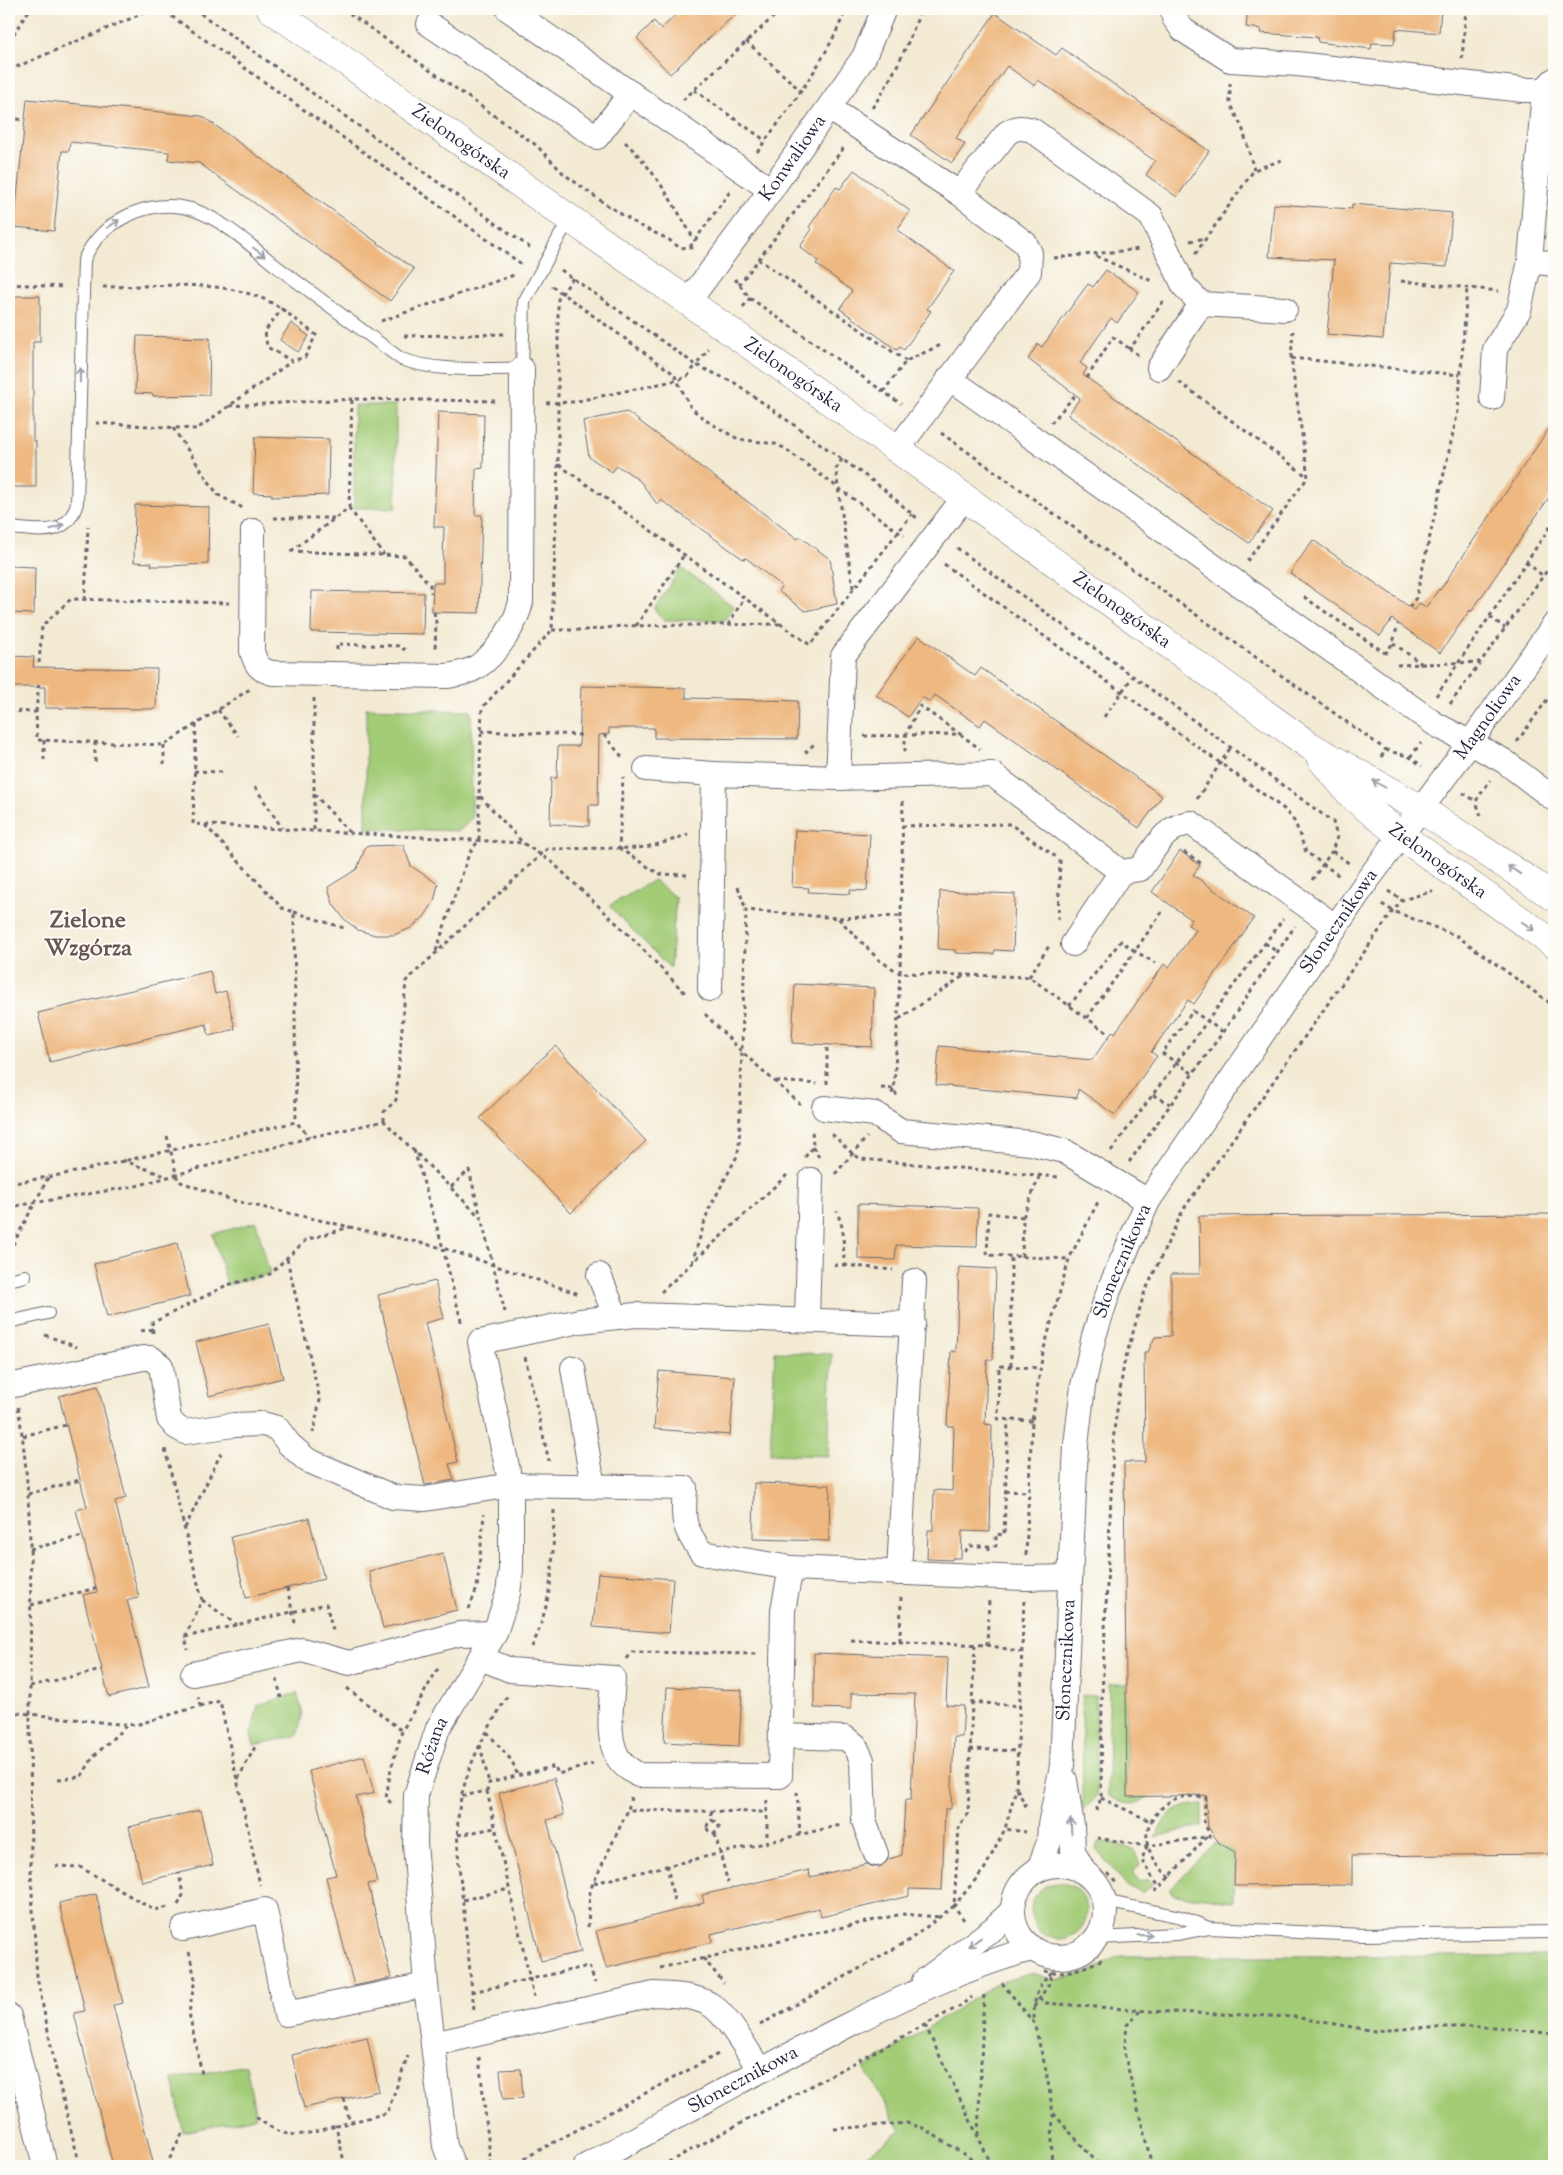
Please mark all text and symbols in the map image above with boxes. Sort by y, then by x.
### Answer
street label: Zielonogórska [406,98,516,187]
street label: Konwaliowa [753,109,833,207]
one-way arrow [106,219,120,229]
one-way arrow [252,246,265,257]
street label: Zielonogórska [738,331,848,420]
one-way arrow [75,367,84,383]
one-way arrow [49,522,65,532]
street label: Zielonogórska [1067,566,1177,655]
street label: Magnoliowa [1448,669,1528,766]
one-way arrow [1372,779,1386,789]
street label: Zielonogórska [1382,817,1492,906]
street label: Słonecznikowa [1294,863,1385,980]
one-way arrow [1507,865,1521,875]
district label: Zielone Wzgórza [44,904,133,966]
one-way arrow [1521,921,1535,931]
street label: Słonecznikowa [1087,1199,1159,1322]
street label: Słonecznikowa [1050,1598,1083,1722]
street label: Różana [410,1711,455,1778]
one-way arrow [1067,1819,1076,1835]
one-way arrow [1137,1930,1153,1940]
one-way arrow [969,1936,982,1947]
street label: Słonecznikowa [683,2039,803,2121]

